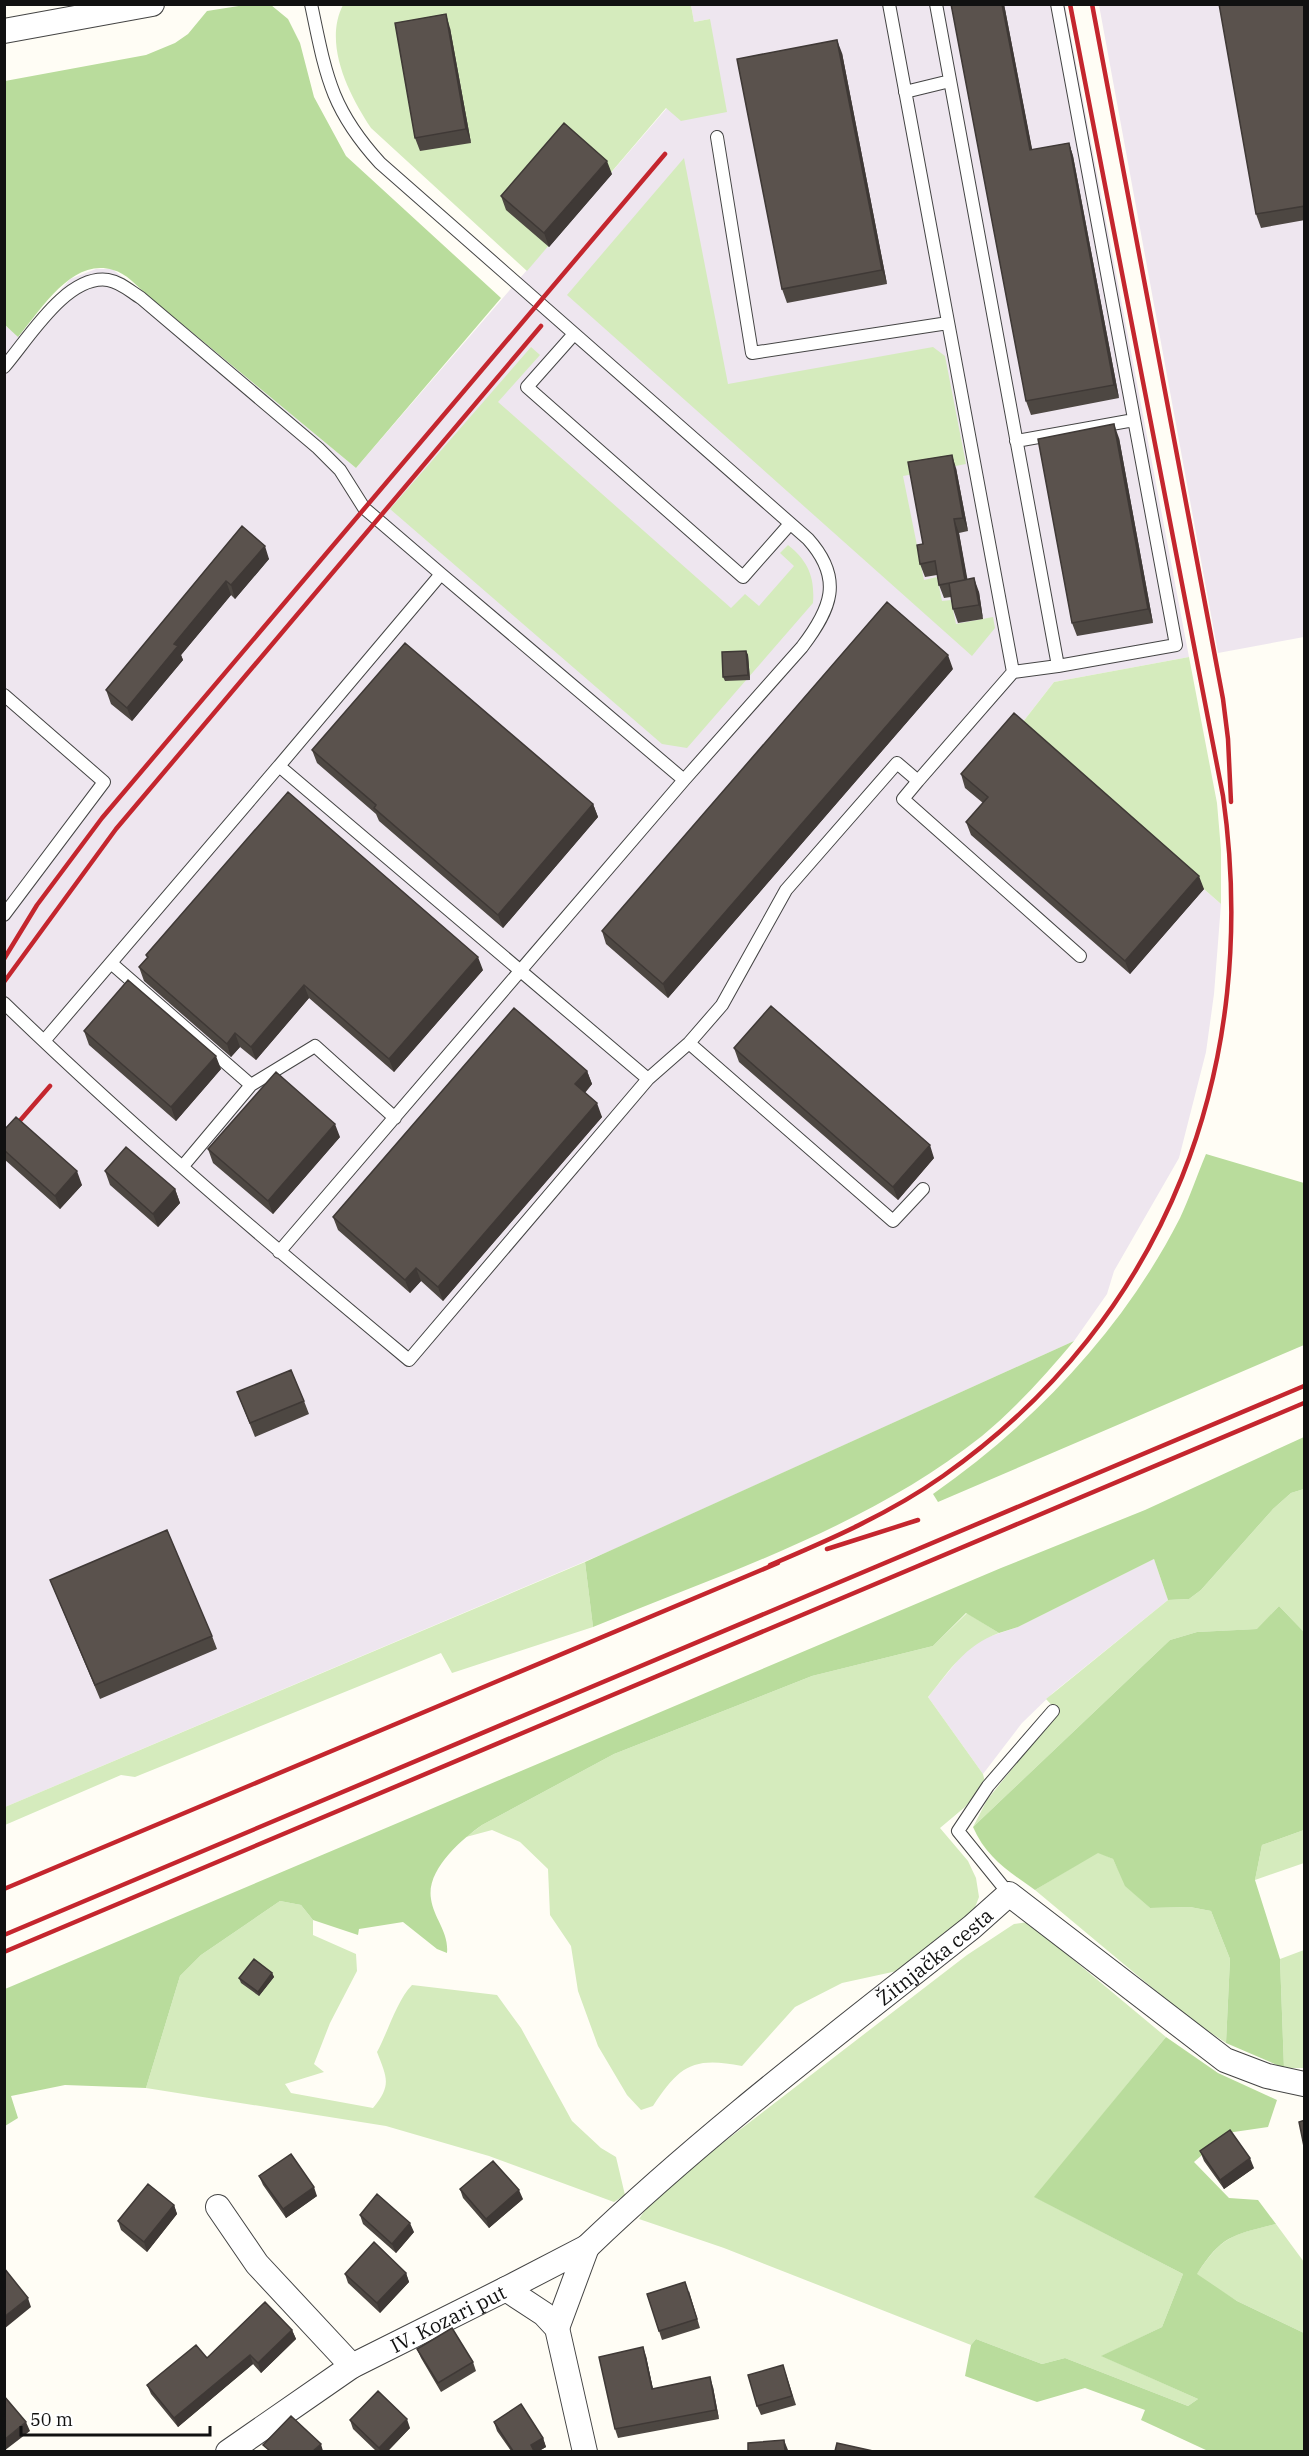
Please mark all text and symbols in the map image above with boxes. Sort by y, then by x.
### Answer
street label: Žitnjačka cesta [870,1901,998,2011]
street label: IV. Kozari put [385,2278,510,2358]
scale bar [21,2399,210,2437]
text: 50 m [30,2408,73,2431]

